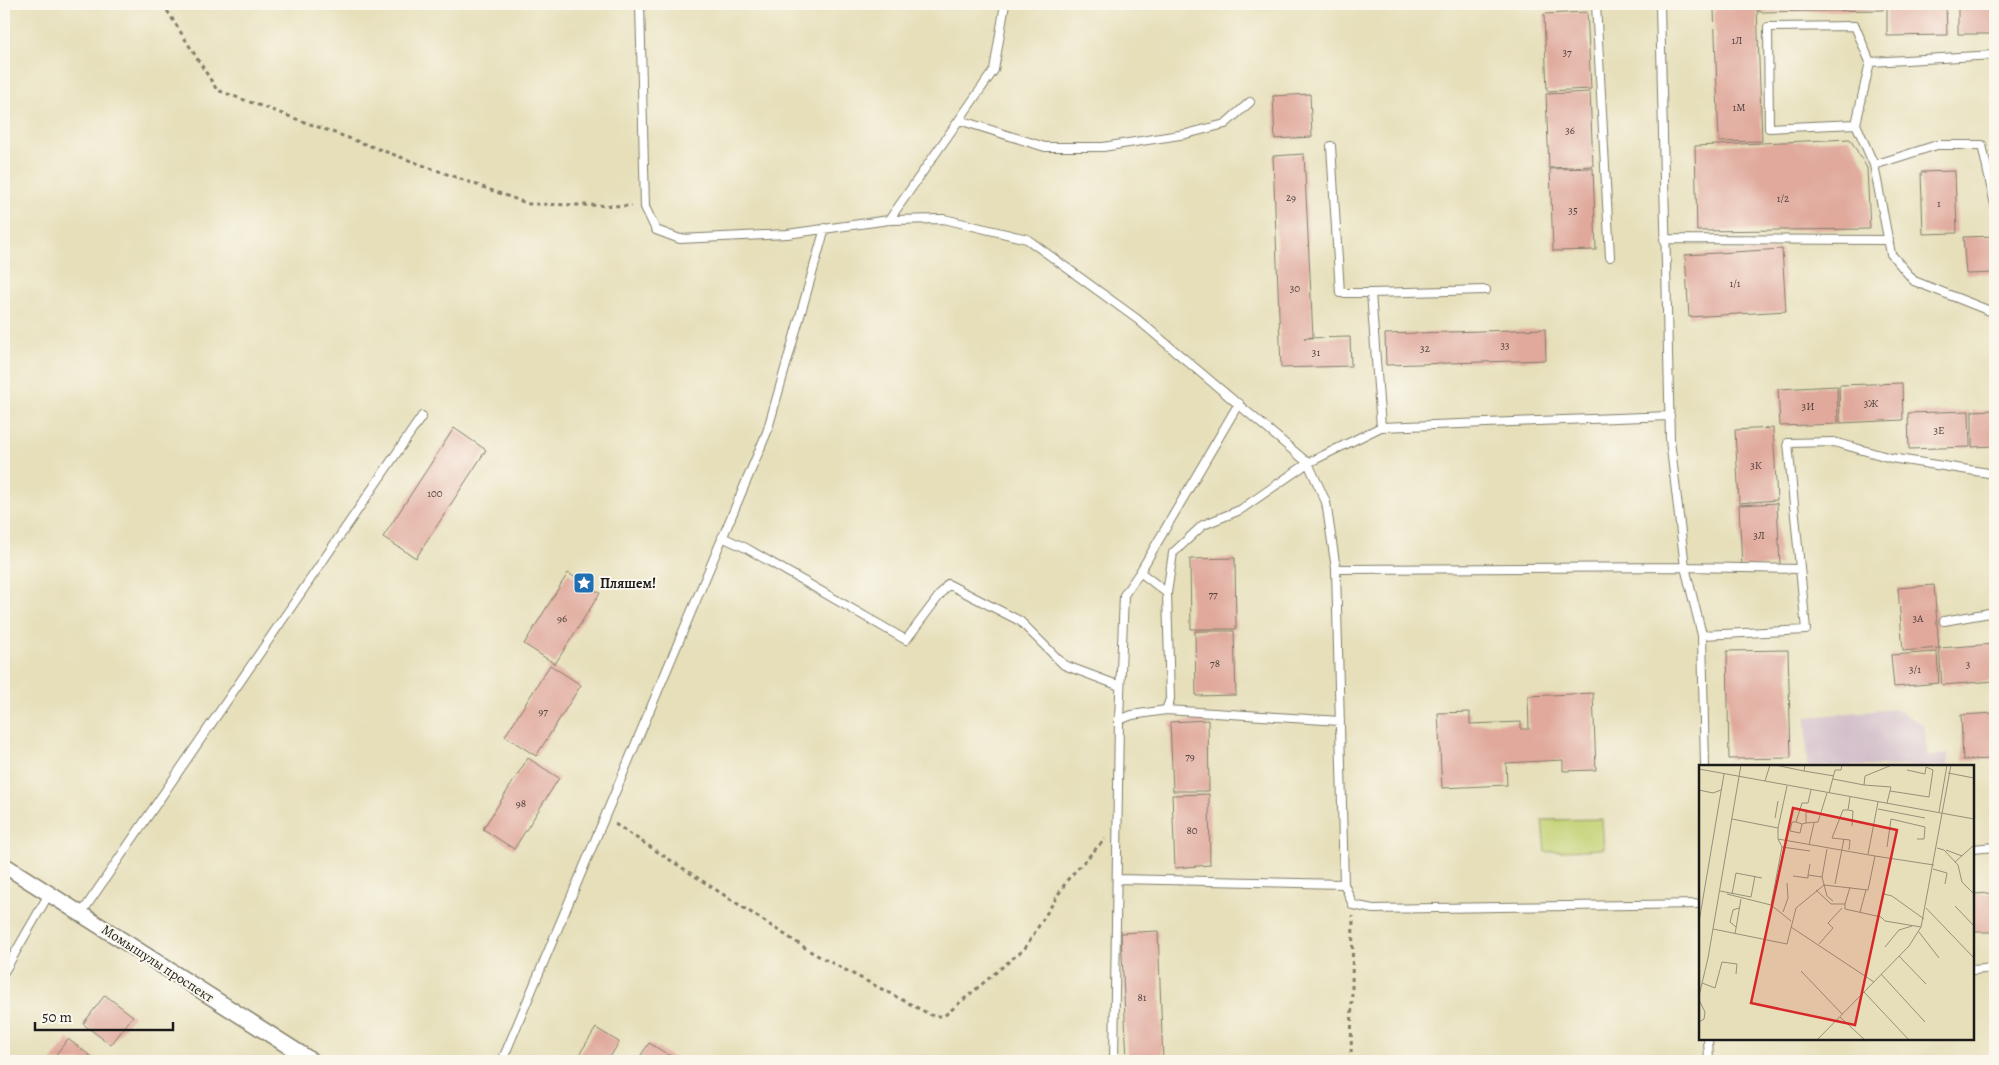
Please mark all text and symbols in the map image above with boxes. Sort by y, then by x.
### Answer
house number: 1Л [1732,33,1742,48]
house number: 37 [1562,45,1572,60]
house number: 1М [1732,100,1746,115]
house number: 36 [1565,123,1575,138]
house number: 29 [1286,190,1296,205]
house number: 1/2 [1777,191,1789,206]
house number: 1 [1937,196,1941,211]
house number: 35 [1568,203,1578,218]
house number: 1/1 [1729,276,1741,291]
house number: 30 [1290,281,1300,296]
house number: 33 [1500,338,1510,353]
house number: 32 [1420,341,1430,356]
house number: 31 [1312,345,1320,360]
house number: 3Ж [1864,396,1878,411]
house number: 3И [1802,399,1814,414]
house number: 3Е [1933,423,1945,438]
house number: 3К [1750,458,1762,473]
house number: 100 [427,486,443,501]
house number: 3Л [1753,528,1765,543]
place icon: Пляшем! [572,571,596,595]
place label: Пляшем! [600,574,656,593]
house number: 77 [1208,587,1218,602]
house number: 96 [557,611,567,626]
house number: 3А [1913,611,1924,626]
house number: 78 [1210,656,1220,671]
house number: 3 [1966,657,1970,672]
house number: 3/1 [1909,662,1921,677]
house number: 97 [538,704,548,719]
house number: 79 [1185,749,1195,764]
inset map [1699,765,1974,1040]
house number: 98 [516,796,526,811]
house number: 80 [1186,823,1198,838]
street label: Момышулы проспект [98,920,218,1007]
house number: 81 [1137,990,1147,1005]
scale bar [35,1000,172,1032]
text: 50 m [42,1007,72,1027]

